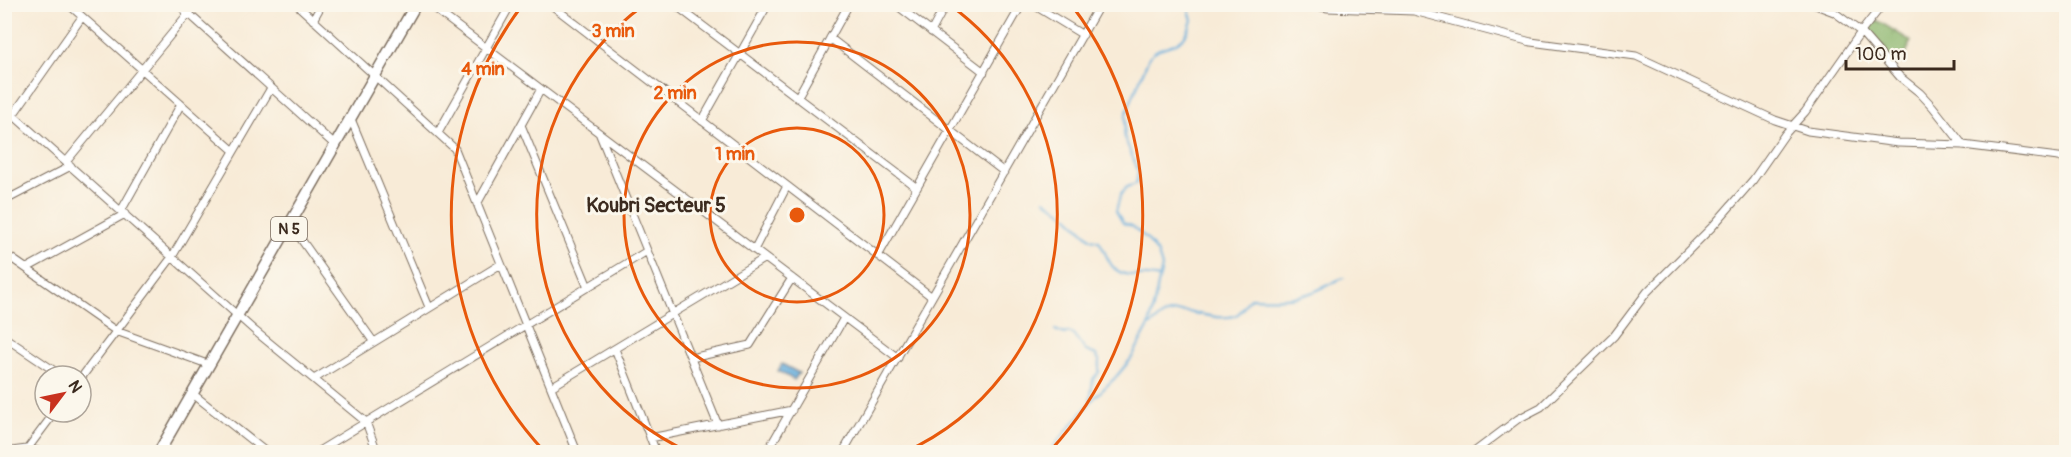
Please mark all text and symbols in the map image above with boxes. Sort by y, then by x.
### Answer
text: 3 min [591,20,635,43]
scale bar [1846,33,1954,71]
text: 100 m [1855,43,1907,66]
text: 4 min [461,58,505,81]
text: 2 min [653,82,697,105]
text: 1 min [715,143,755,166]
district label: Koubri Secteur 5 [586,193,726,218]
centre of rings [787,205,807,225]
road number: N 5 [271,217,307,241]
north arrow [33,364,93,424]
text: N [64,377,86,397]

